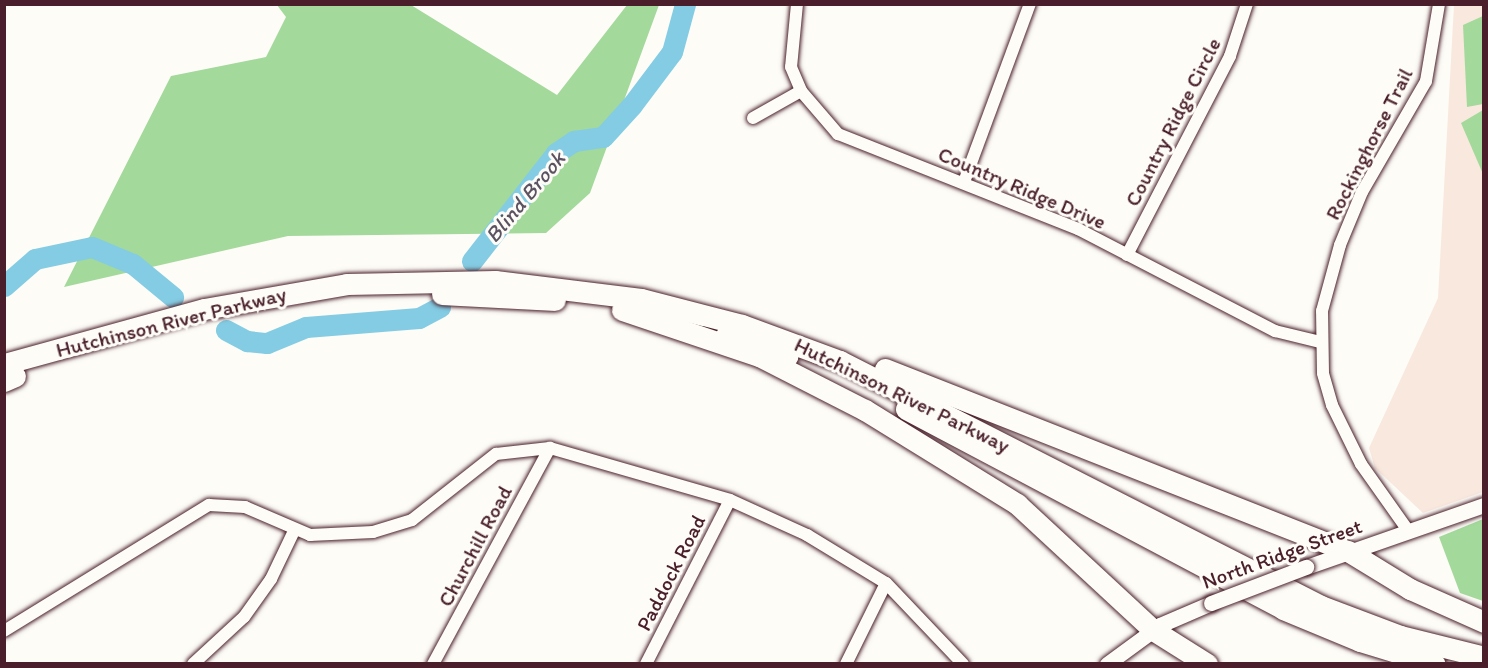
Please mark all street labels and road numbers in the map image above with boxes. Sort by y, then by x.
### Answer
street label: Country Ridge Circle [1120,33,1226,211]
street label: Rockinghorse Trail [1320,64,1418,224]
street label: Country Ridge Drive [934,141,1110,235]
street label: Hutchinson River Parkway [54,281,288,363]
street label: Hutchinson River Parkway [791,332,1013,458]
street label: Churchill Road [433,482,517,610]
street label: Paddock Road [631,511,711,635]
street label: North Ridge Street [1199,514,1365,594]

